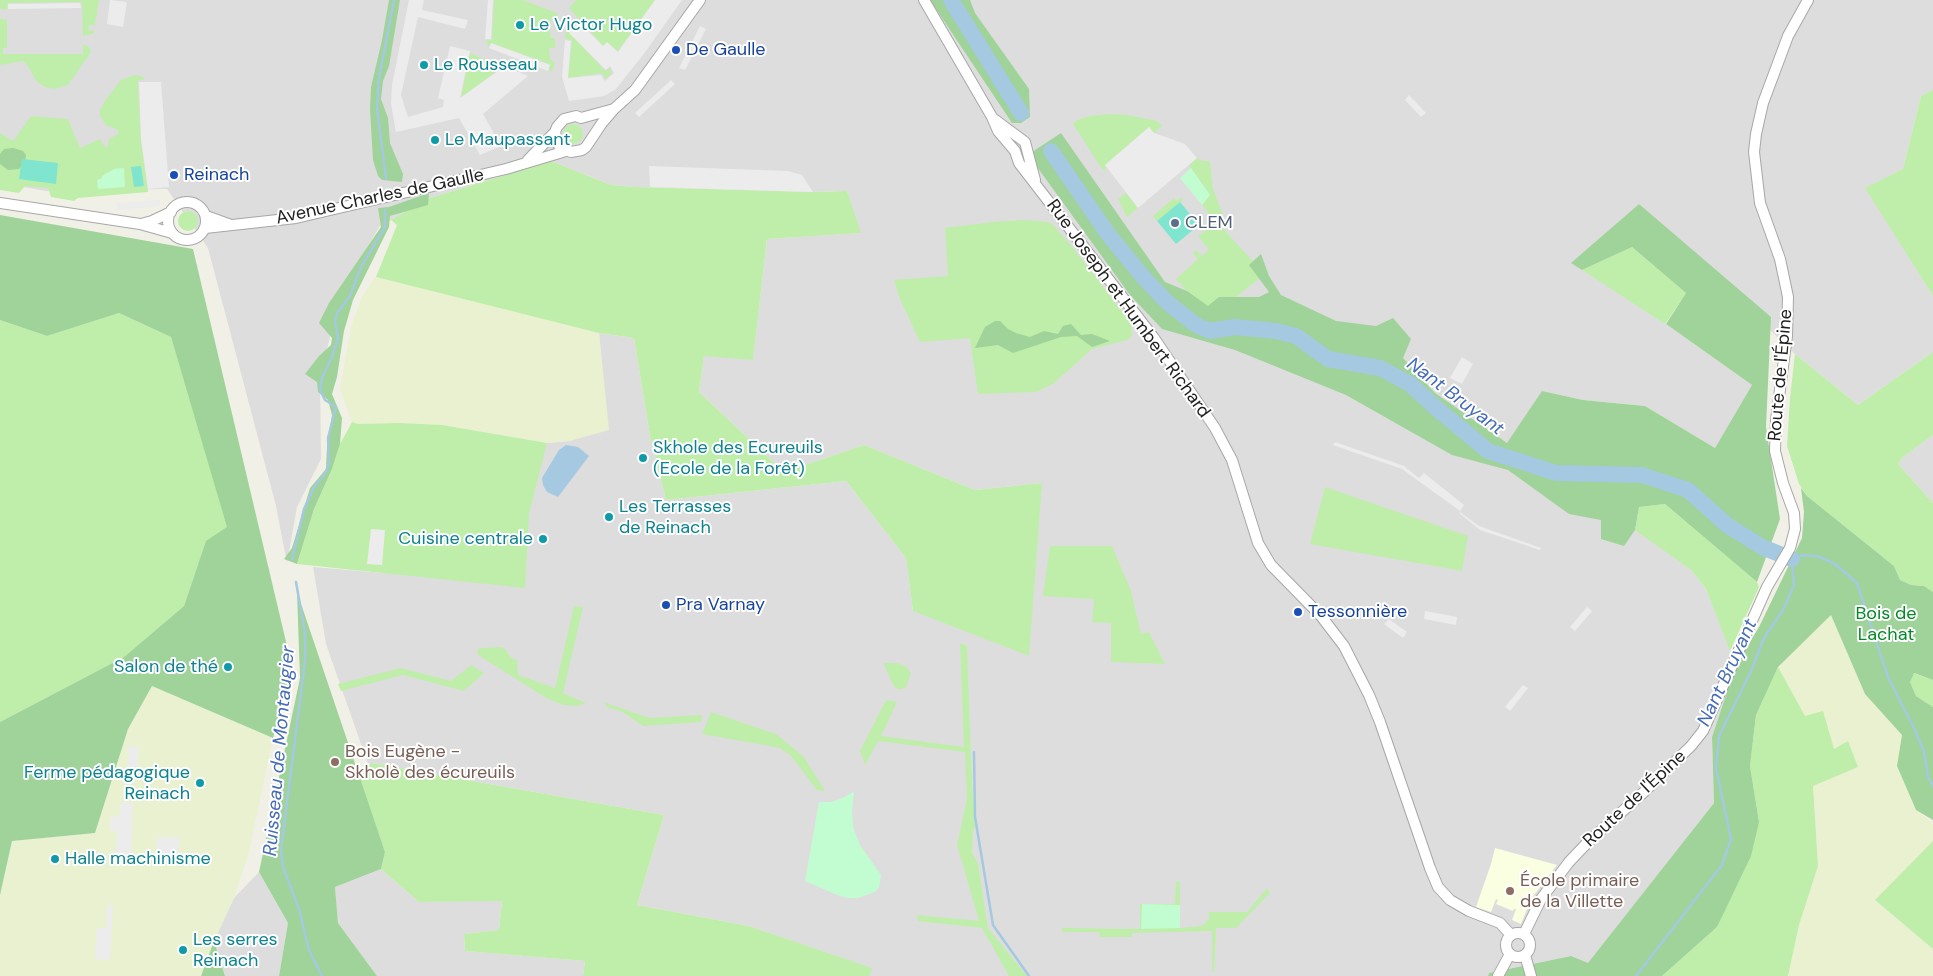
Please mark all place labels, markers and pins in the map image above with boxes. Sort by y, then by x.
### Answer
place label: Le Victor Hugo [530,14,652,36]
marker: Le Victor Hugo [514,19,526,31]
place label: De Gaulle [686,39,765,61]
marker: De Gaulle [670,44,682,56]
place label: Le Rousseau [434,54,538,76]
marker: Le Rousseau [418,59,430,71]
place label: Le Maupassant [445,129,571,151]
marker: Le Maupassant [429,134,441,146]
place label: Reinach [184,164,249,186]
marker: Reinach [168,169,180,181]
place label: CLEM [1185,212,1233,234]
marker: CLEM [1169,217,1181,229]
place label: Skhole des Ecureuils (Ecole de la Forêt) [653,437,823,479]
marker: Skhole des Ecureuils (Ecole de la Forêt) [637,452,649,464]
place label: Les Terrasses de Reinach [619,496,731,538]
marker: Les Terrasses de Reinach [603,511,615,523]
place label: Cuisine centrale [398,528,533,550]
marker: Cuisine centrale [537,533,549,545]
place label: Pra Varnay [676,594,765,616]
marker: Pra Varnay [660,599,672,611]
place label: Tessonnière [1308,601,1407,623]
marker: Tessonnière [1292,606,1304,618]
place label: Salon de thé [114,656,218,678]
marker: Salon de thé [222,661,234,673]
place label: Bois Eugène - Skholè des écureuils [345,741,515,784]
marker: Bois Eugène - Skholè des écureuils [329,756,341,768]
place label: Ferme pédagogique Reinach [24,762,190,804]
marker: Ferme pédagogique Reinach [194,777,206,789]
place label: Halle machinisme [65,848,211,870]
marker: Halle machinisme [49,853,61,865]
place label: École primaire de la Villette [1520,870,1639,912]
marker: École primaire de la Villette [1504,885,1516,897]
place label: Les serres Reinach [193,929,278,972]
marker: Les serres Reinach [177,944,189,956]

